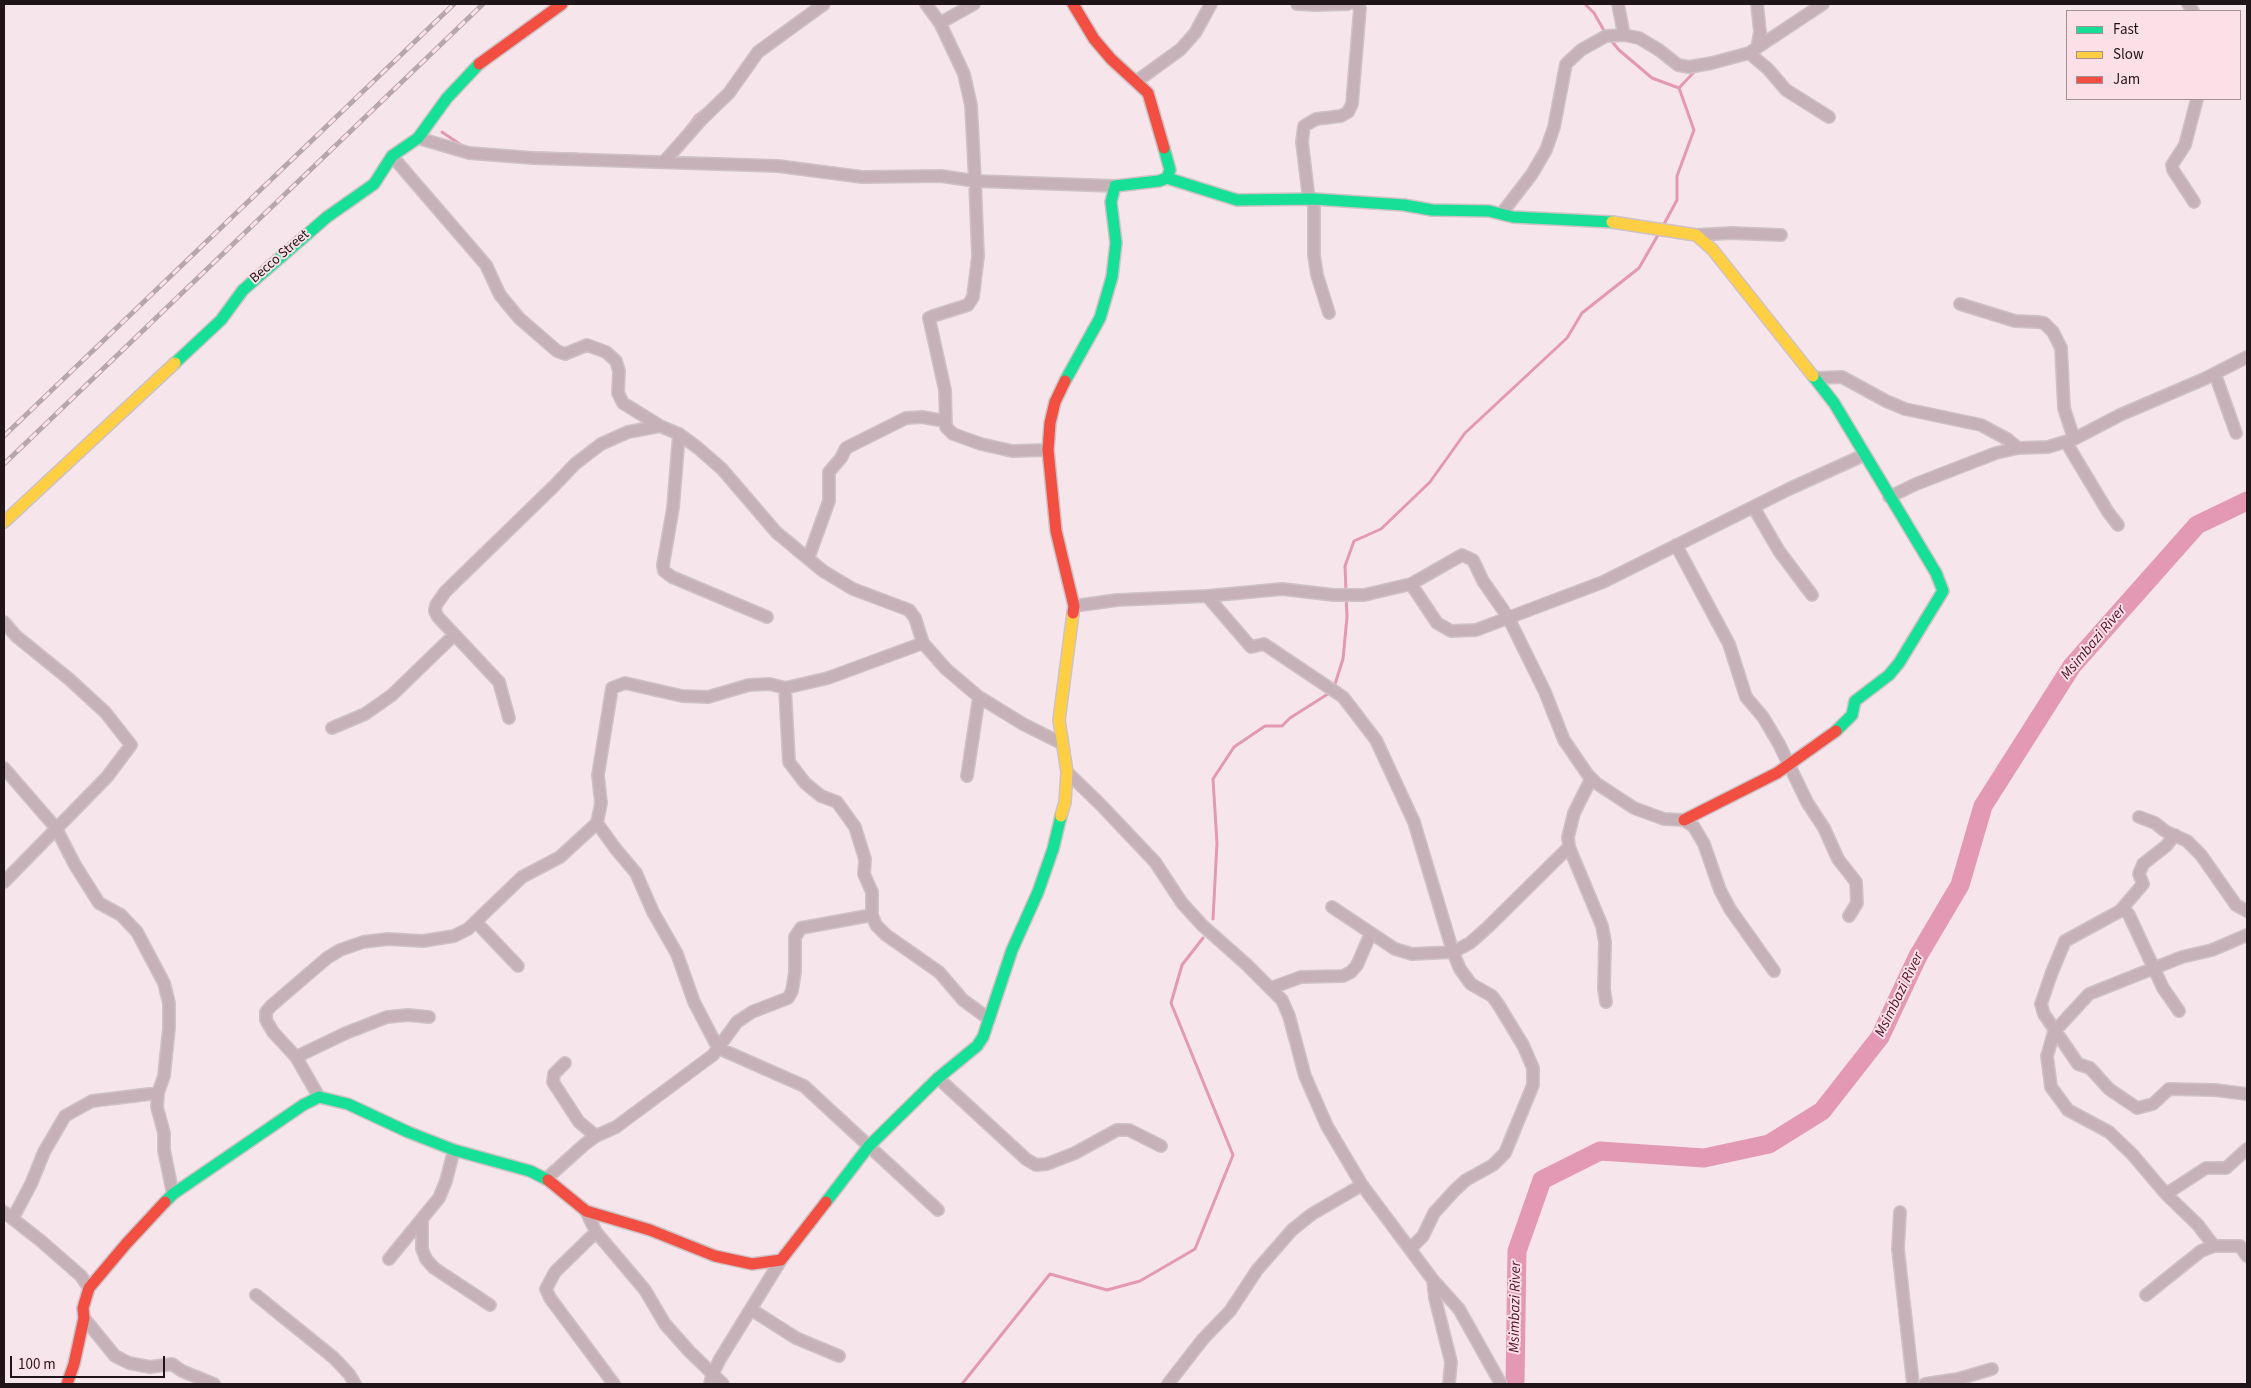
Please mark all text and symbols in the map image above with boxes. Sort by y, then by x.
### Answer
legend [2066,10,2241,100]
text: Fast [2113,19,2139,40]
text: Slow [2113,44,2144,65]
text: Jam [2113,69,2140,90]
street label: Becco Street [247,227,313,287]
water label: Msimbazi River [2058,602,2130,684]
water label: Msimbazi River [1872,950,1928,1040]
water label: Msimbazi River [1506,1261,1526,1353]
scale bar [12,1346,168,1378]
text: 100 m [18,1354,56,1375]

